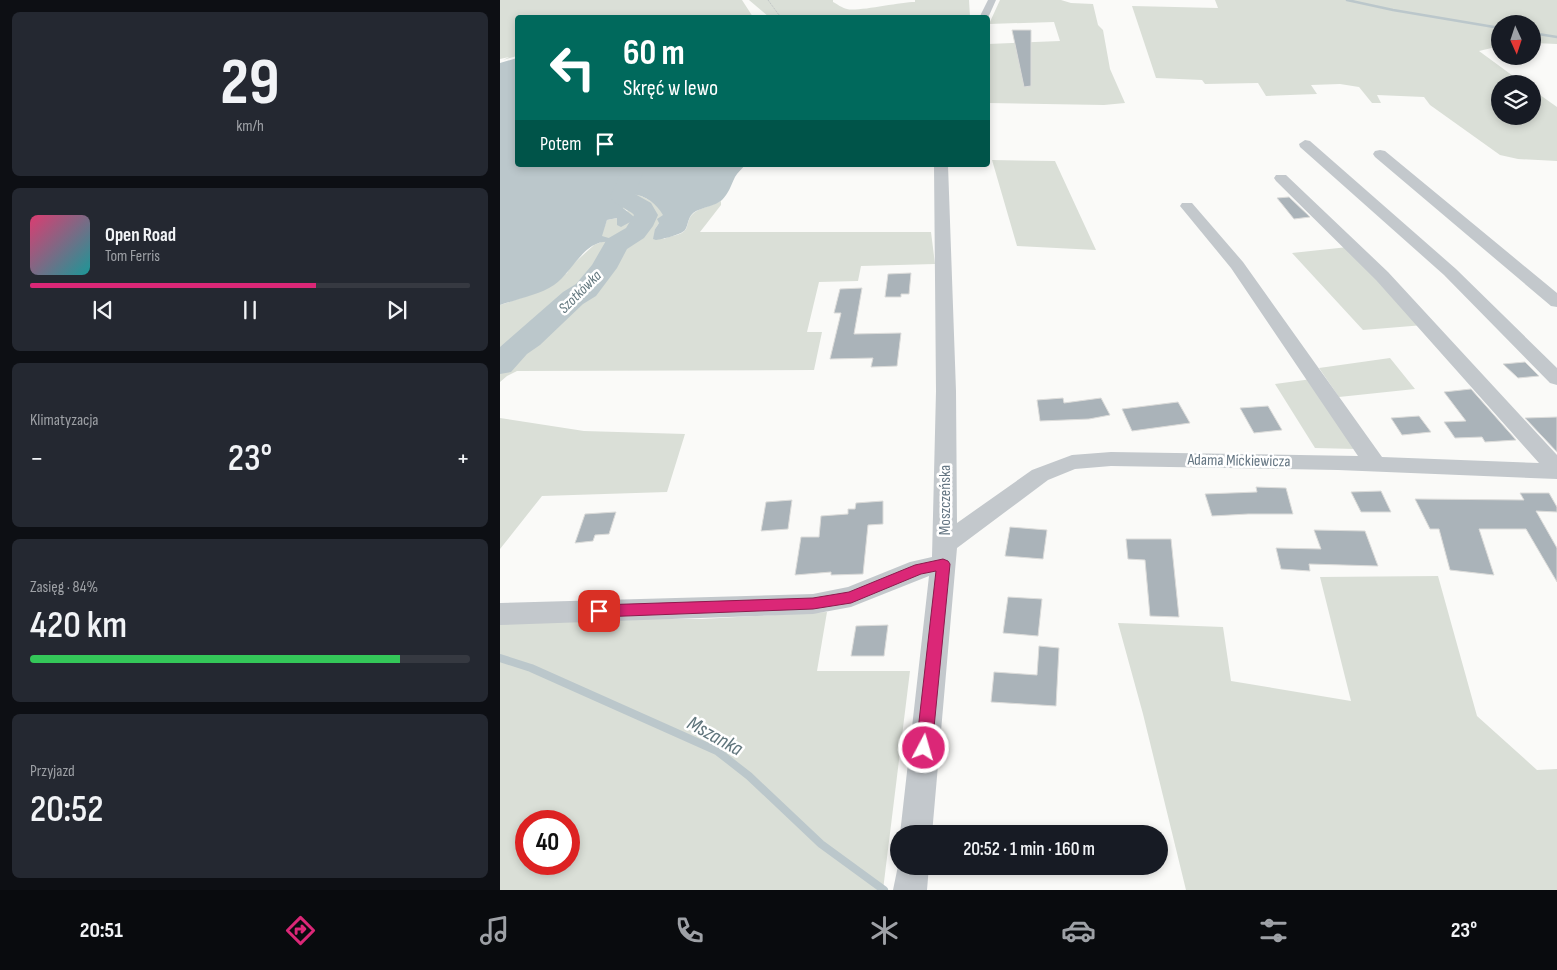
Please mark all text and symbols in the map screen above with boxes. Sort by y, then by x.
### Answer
north arrow [1491,15,1541,65]
map controls [1491,15,1541,125]
text: 60 m [623,32,685,75]
icon: left [540,35,605,100]
text: 29 [220,45,280,123]
text: Skręć w lewo [623,75,718,102]
button: layers [1491,75,1541,125]
text: km/h [236,117,264,136]
icon: arrive [591,130,619,158]
text: Potem [540,133,581,156]
text: Open Road [105,224,176,247]
text: Tom Ferris [105,247,160,266]
water label: Szotkówka [555,267,605,317]
icon: previous [89,296,117,324]
icon: pause [236,296,264,324]
icon: next [383,296,411,324]
text: Klimatyzacja [30,411,99,430]
text: 23° [228,436,272,481]
text: − [30,442,44,475]
text: + [456,442,470,475]
street label: Adama Mickiewicza [1186,451,1291,471]
street label: Moszczeńska [936,465,955,535]
text: Zasięg · 84% [30,578,98,597]
pin [578,590,620,632]
icon: arrive [585,597,613,625]
text: 420 km [30,603,127,648]
water label: Mszanka [683,711,748,762]
position arrow [897,721,949,773]
text: Przyjazd [30,762,75,781]
text: 20:52 [30,787,104,832]
speed limit sign: 40 [515,810,580,875]
text: 20:52 · 1 min · 160 m [963,838,1095,861]
icon: directions [283,913,318,948]
icon: music [477,913,512,948]
icon: phone [672,913,707,948]
icon: climate [867,913,902,948]
icon: car [1061,913,1096,948]
icon: filters [1256,913,1291,948]
text: 20:51 [80,917,123,944]
text: 23° [1451,917,1477,944]

